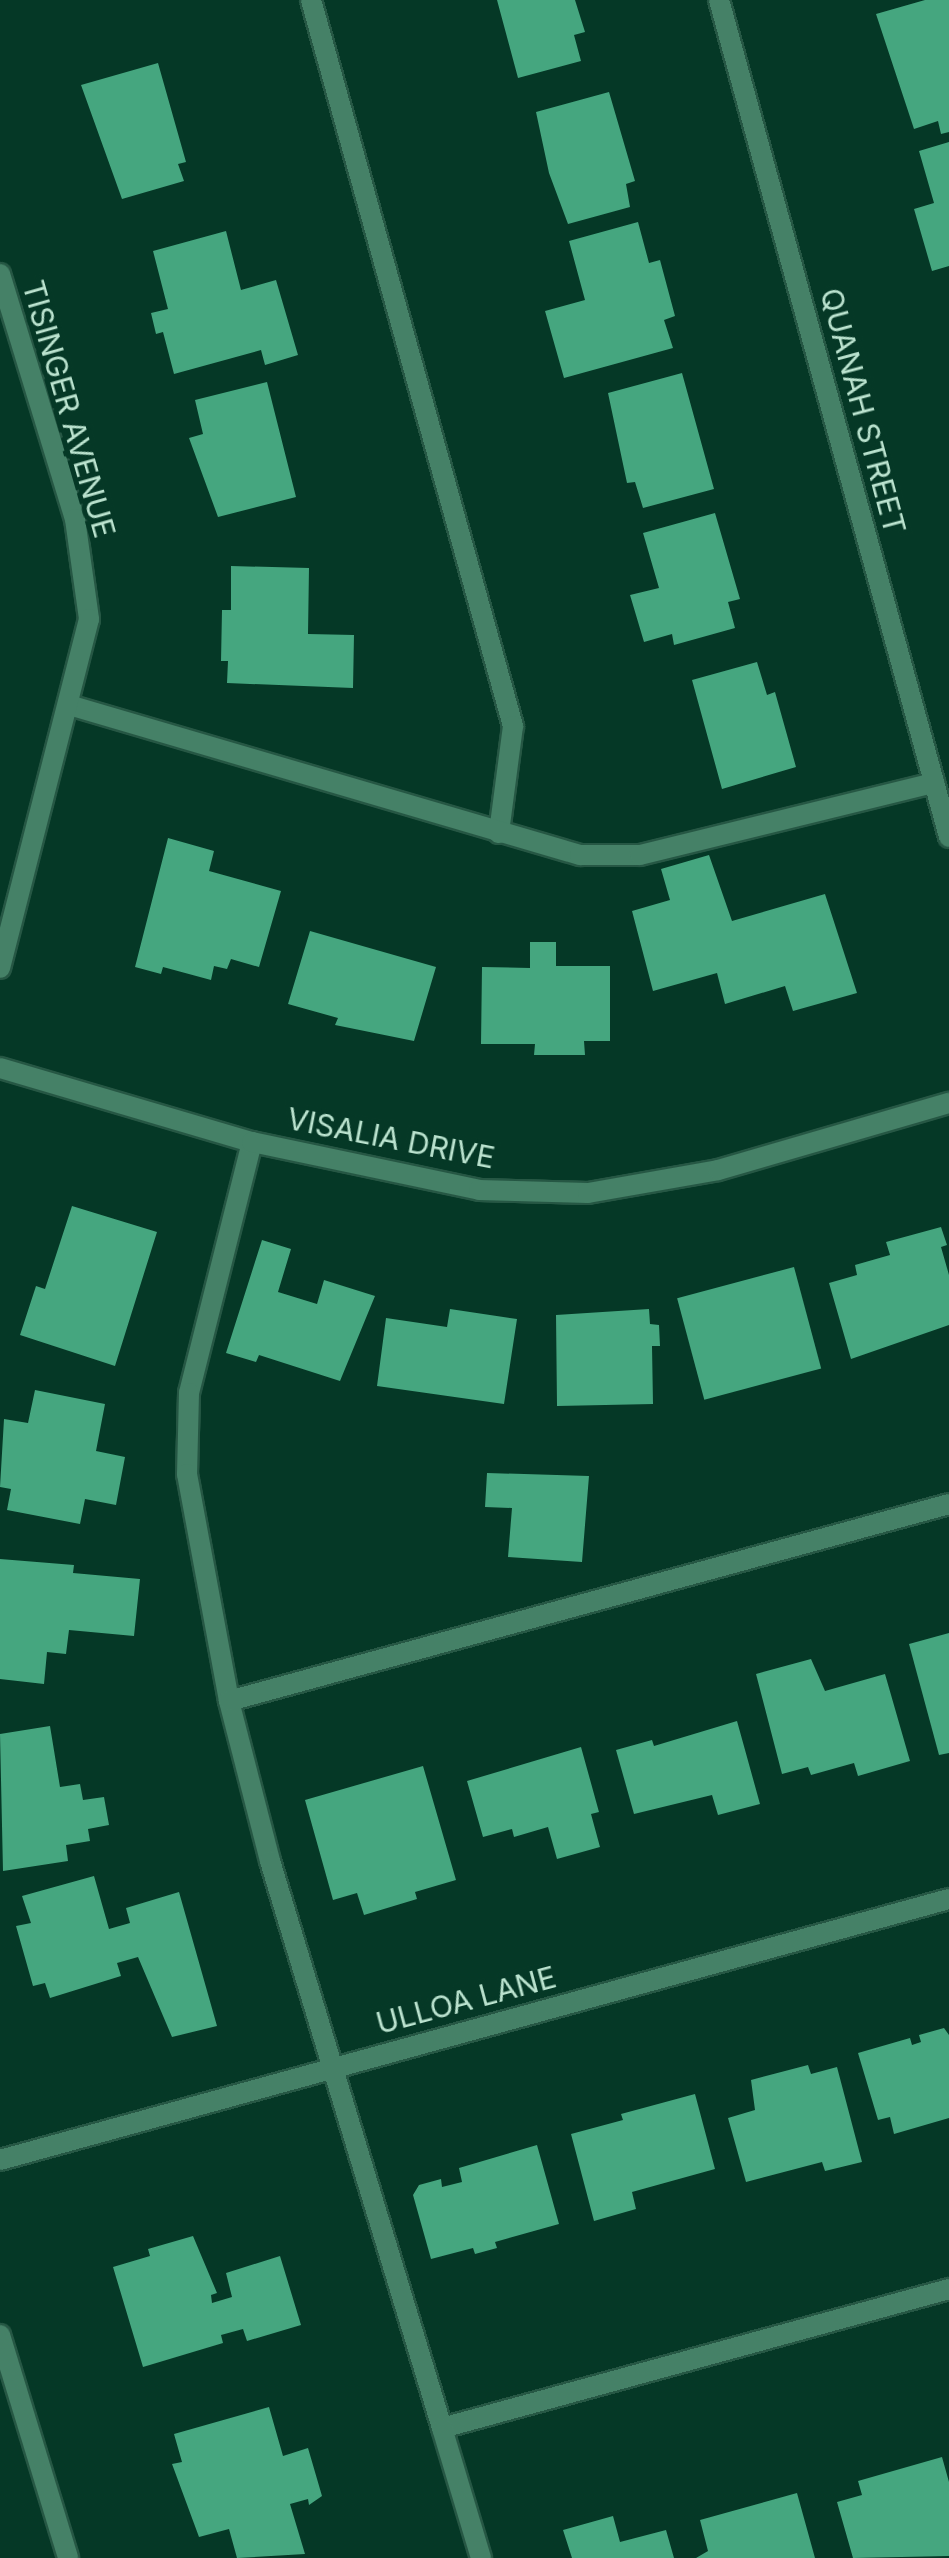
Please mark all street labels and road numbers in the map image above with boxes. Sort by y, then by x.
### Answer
street label: TISINGER AVENUE [15,276,123,542]
street label: QUANAH STREET [813,284,913,538]
street label: VISALIA DRIVE [284,1100,498,1176]
street label: ULLOA LANE [372,1959,560,2041]

